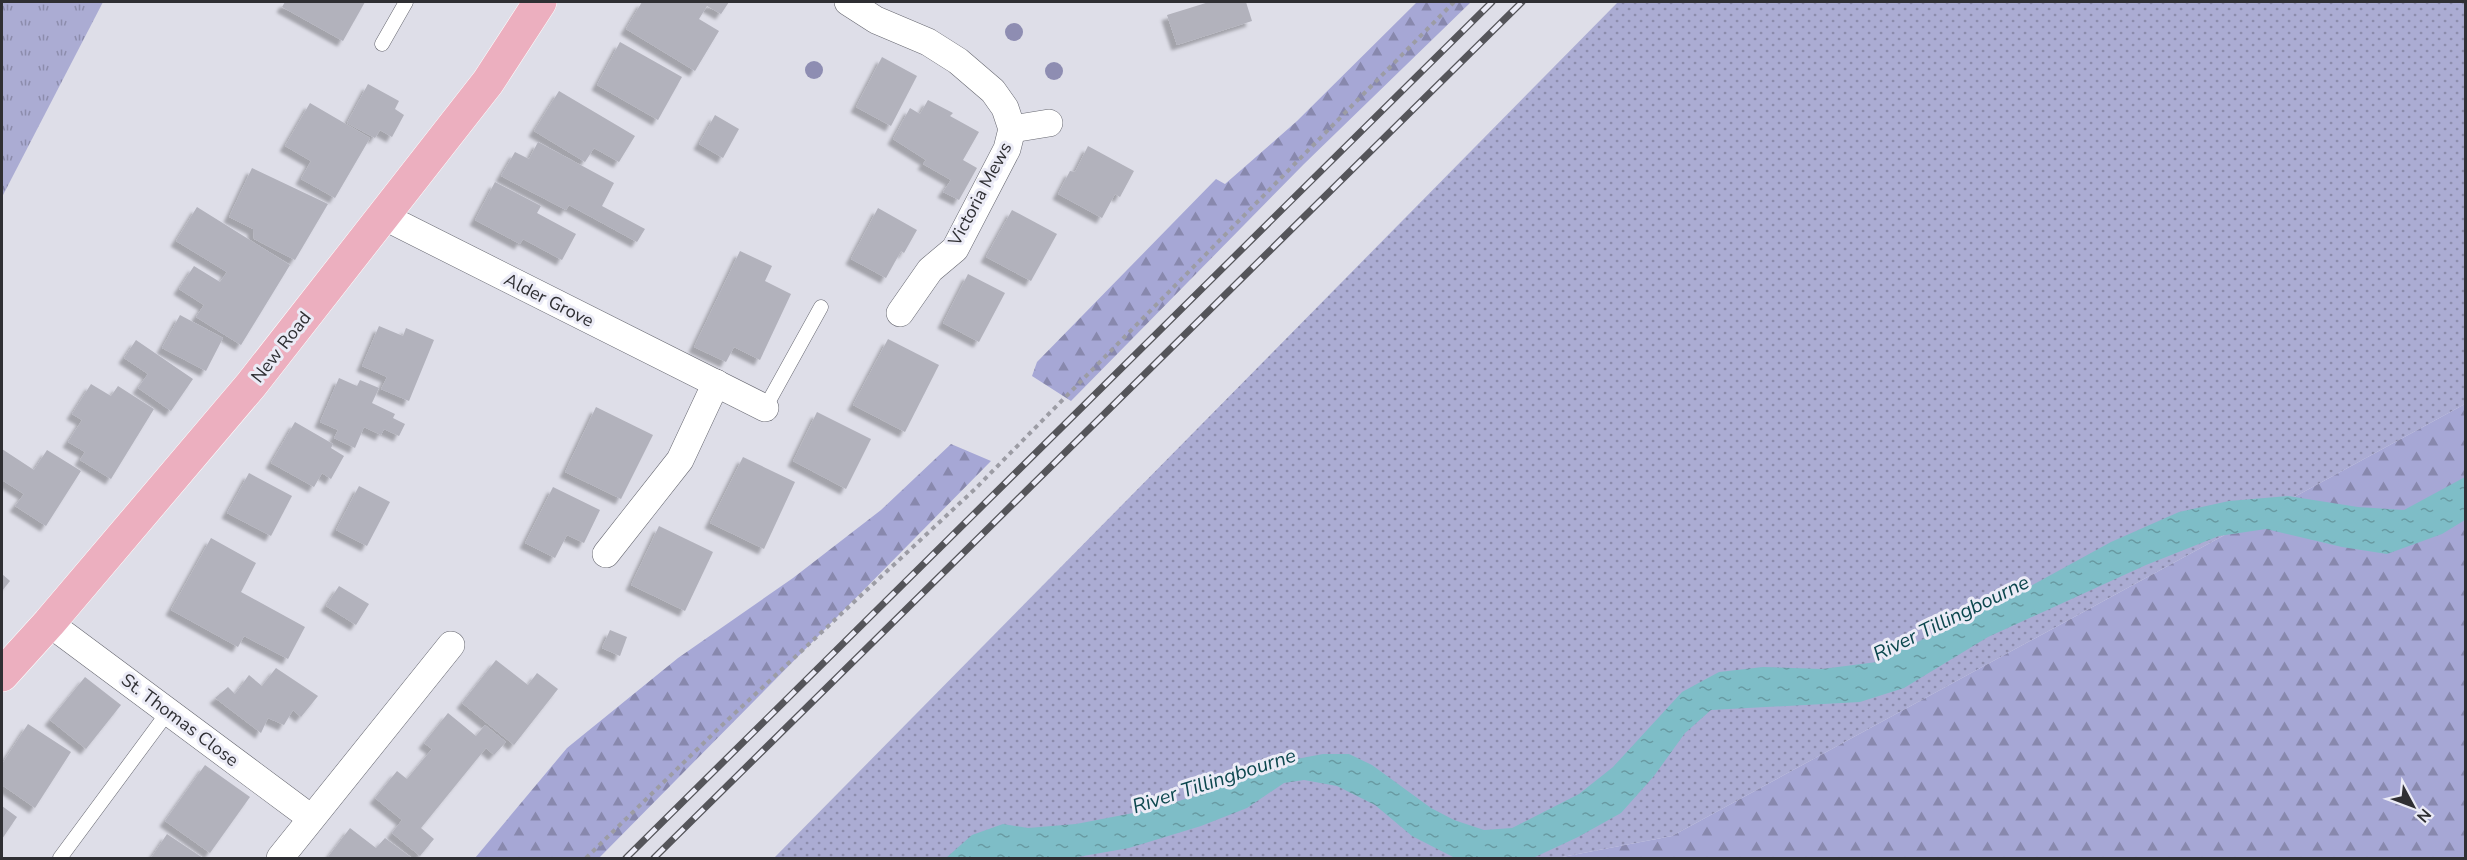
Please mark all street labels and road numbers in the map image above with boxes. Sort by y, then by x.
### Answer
street label: Victoria Mews [942,138,1017,251]
street label: Alder Grove [500,267,598,333]
street label: New Road [246,306,316,388]
street label: St. Thomas Close [116,668,244,772]

